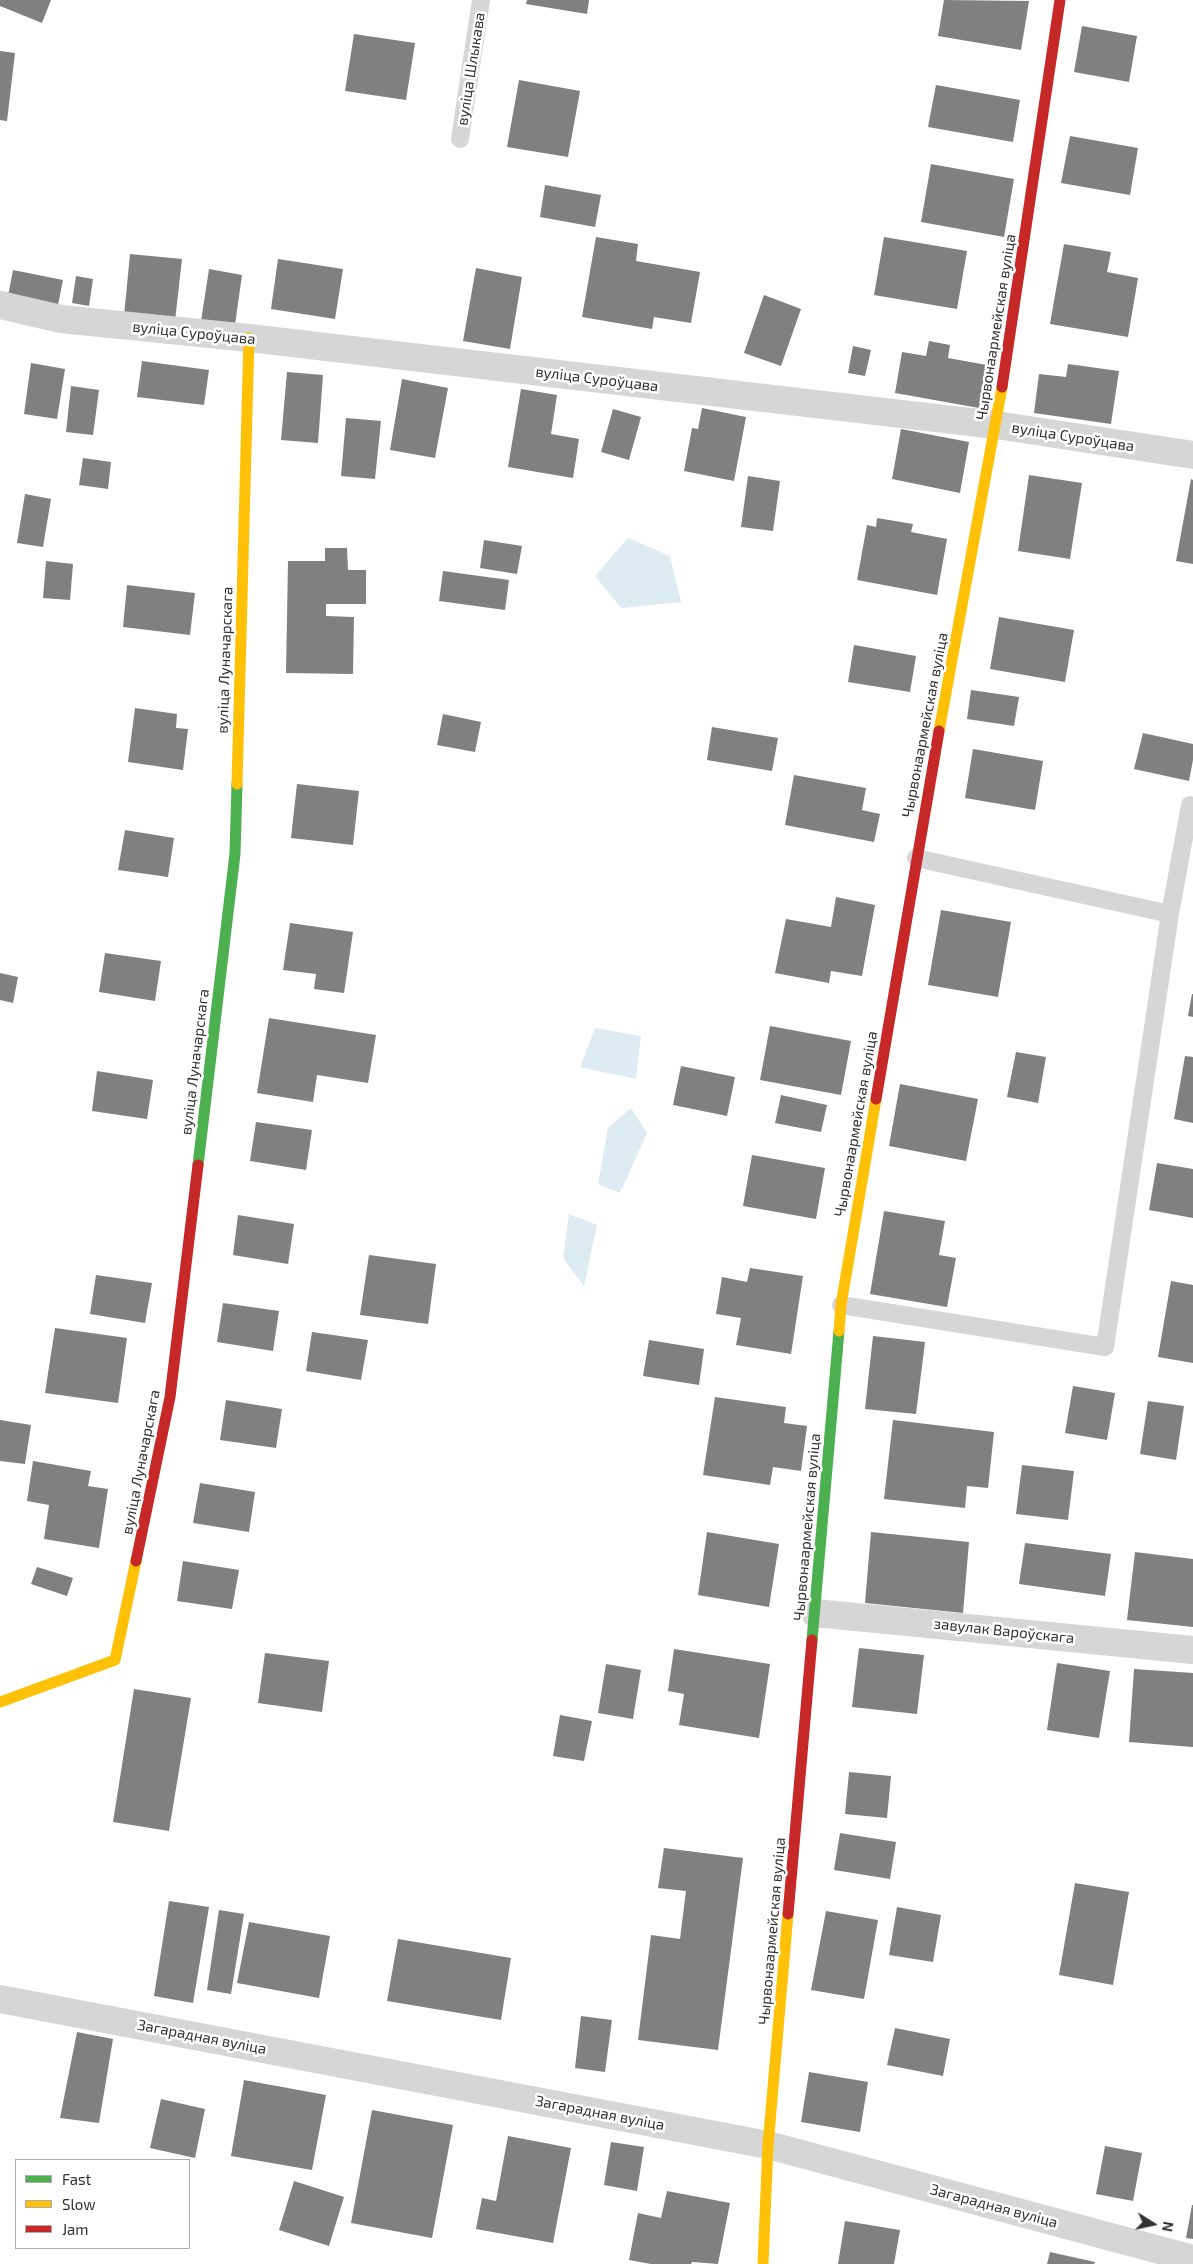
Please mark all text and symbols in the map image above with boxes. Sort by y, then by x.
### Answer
street label: вуліца Шлыкава [453,11,489,127]
street label: Чырвонаармейская вуліца [972,233,1020,421]
street label: вуліца Суроўцава [131,318,257,348]
street label: вуліца Суроўцава [534,363,660,395]
street label: вуліца Суроўцава [1010,418,1136,456]
street label: вуліца Луначарскага [213,586,237,734]
street label: Чырвонаармейская вуліца [898,631,952,819]
street label: вуліца Луначарскага [177,988,213,1136]
street label: Чырвонаармейская вуліца [831,1030,881,1218]
street label: вуліца Луначарскага [118,1388,164,1536]
street label: Чырвонаармейская вуліца [790,1432,824,1622]
street label: завулак Вароўскага [933,1615,1075,1647]
street label: Чырвонаармейская вуліца [755,1836,789,2026]
street label: Загарадная вуліца [136,2016,268,2058]
street label: Загарадная вуліца [534,2092,666,2134]
legend [15,2159,190,2249]
text: Fast [62,2170,91,2188]
street label: Загарадная вуліца [928,2180,1060,2232]
text: Slow [62,2195,96,2213]
north arrow [1128,2199,1178,2249]
text: Jam [62,2220,88,2238]
text: N [1159,2220,1178,2233]

